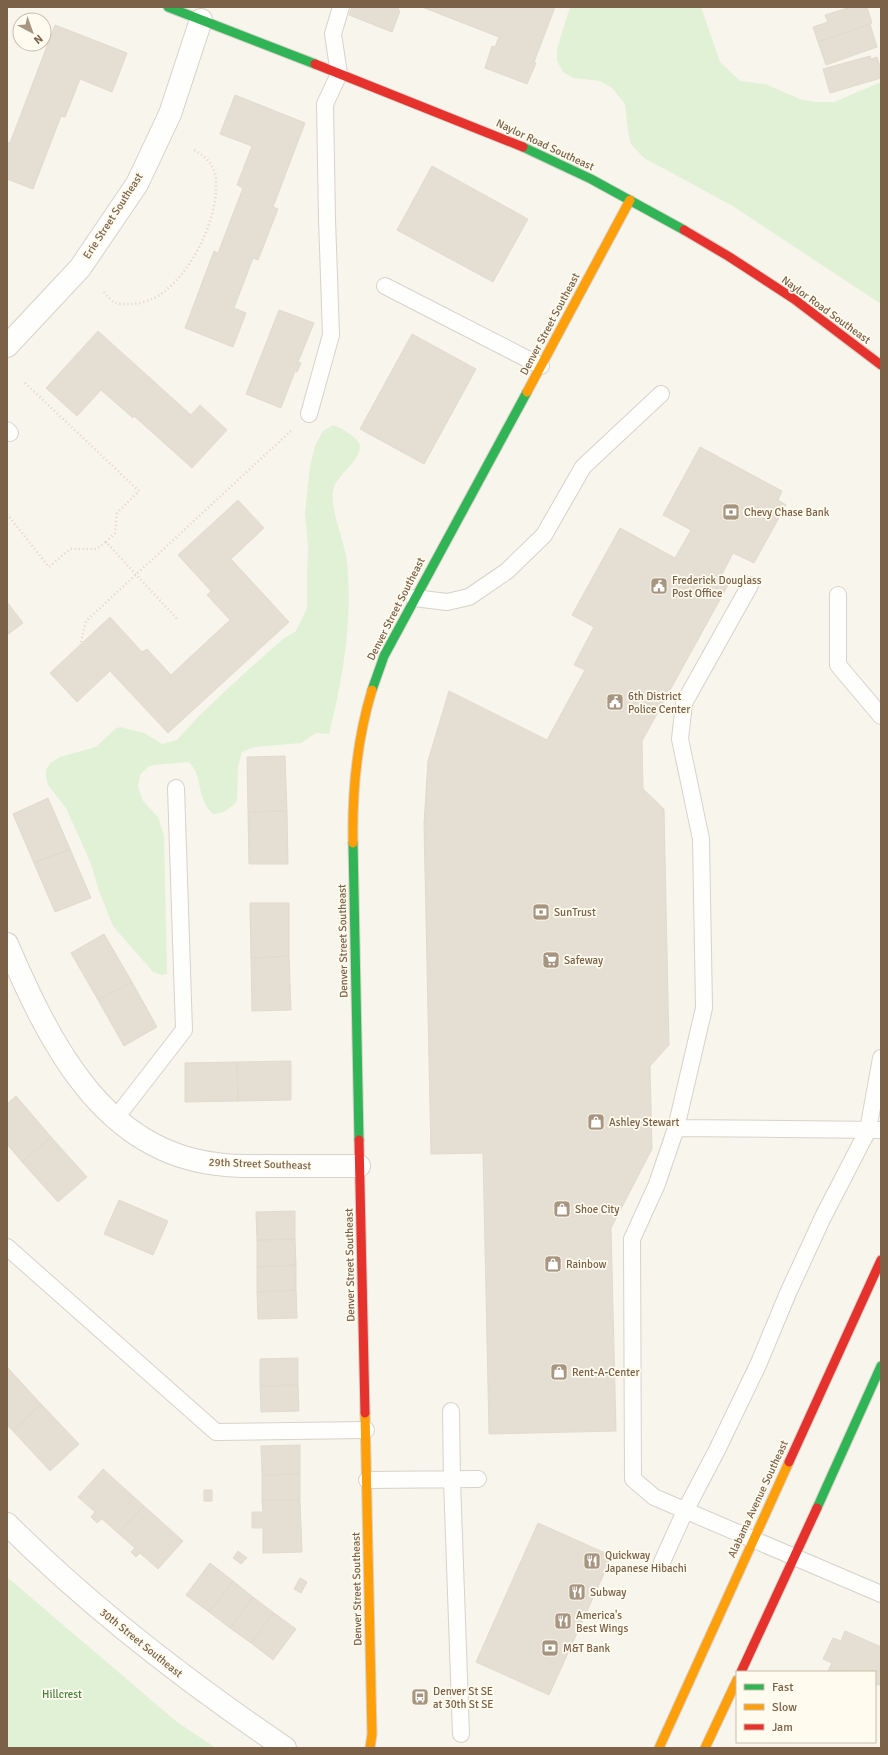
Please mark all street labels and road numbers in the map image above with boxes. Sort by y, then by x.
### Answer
street label: Naylor Road Southeast [494,117,596,174]
street label: Erie Street Southeast [80,170,146,261]
street label: Denver Street Southeast [518,271,583,377]
street label: Naylor Road Southeast [779,273,873,347]
street label: Denver Street Southeast [364,555,428,663]
street label: Denver Street Southeast [336,884,350,998]
street label: 29th Street Southeast [208,1156,312,1172]
street label: Denver Street Southeast [343,1208,357,1322]
street label: Alabama Avenue Southeast [725,1438,791,1560]
street label: Denver Street Southeast [350,1532,364,1646]
street label: 30th Street Southeast [97,1606,185,1680]

